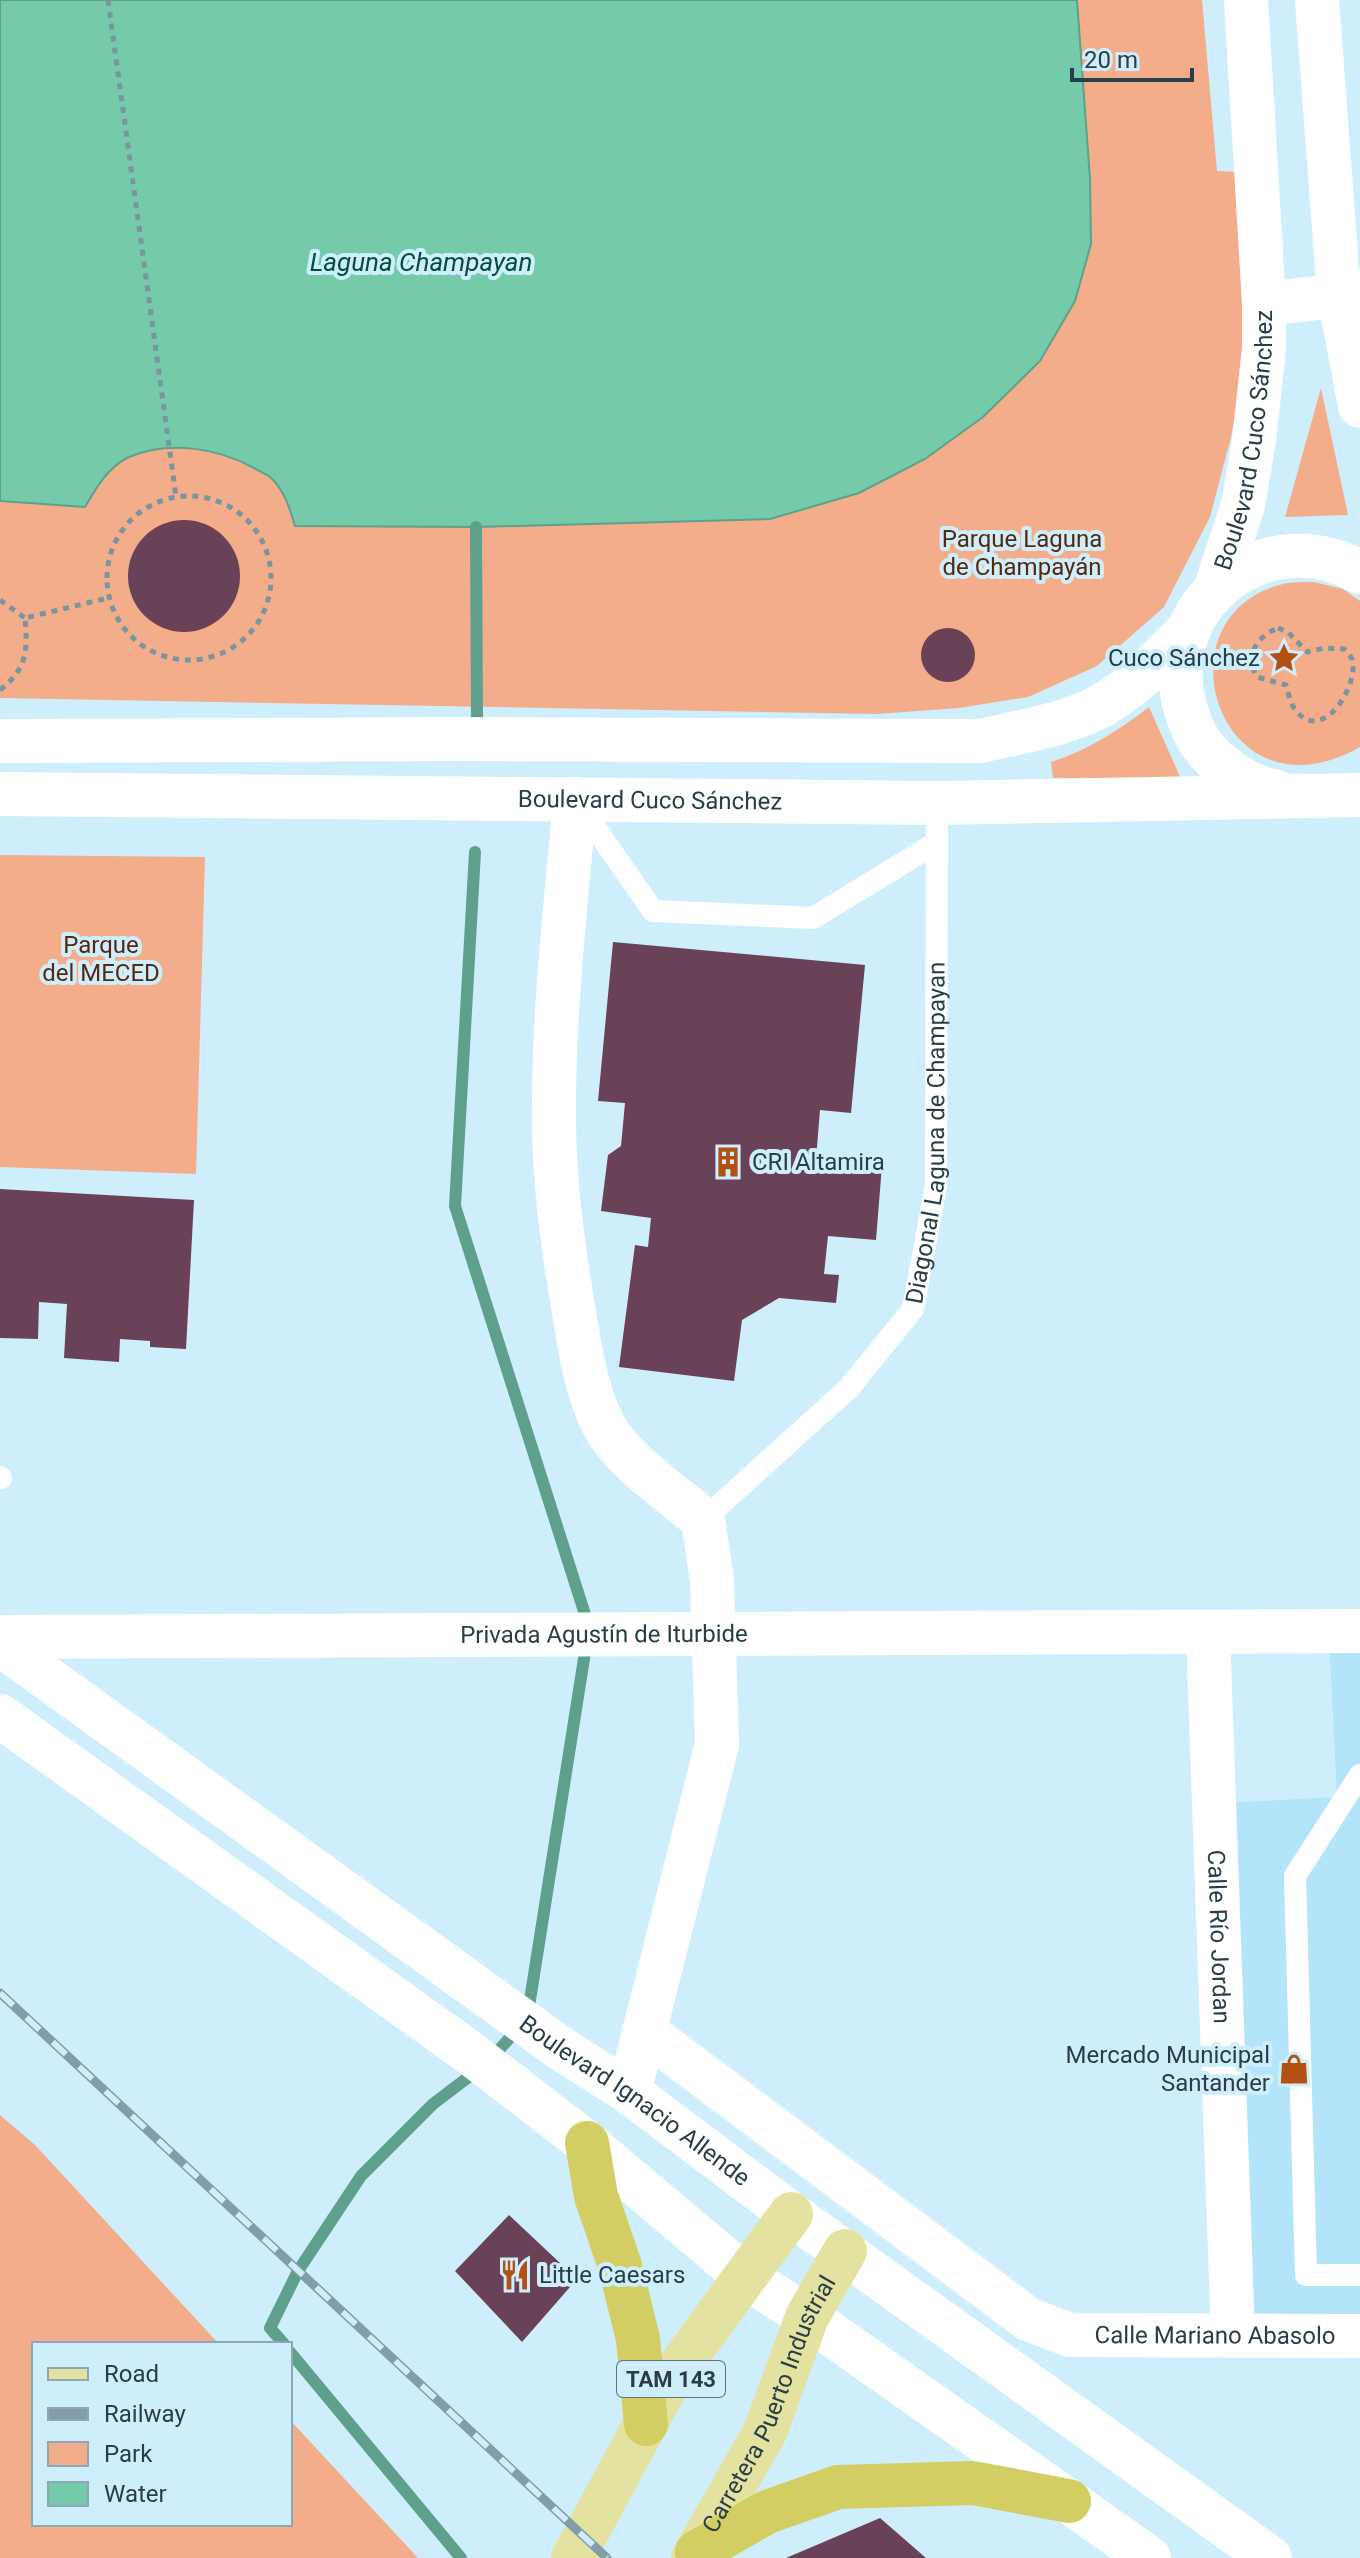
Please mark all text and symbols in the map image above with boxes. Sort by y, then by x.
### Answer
scale bar [1072,32,1192,82]
text: 20 m [1084,46,1138,74]
water label: Laguna Champayan [310,247,532,277]
street label: Boulevard Cuco Sánchez [1209,310,1278,574]
park label: Parque Laguna de Champayán [942,525,1102,581]
place icon: Cuco Sánchez [1267,641,1301,675]
place label: Cuco Sánchez [1108,644,1260,672]
street label: Boulevard Cuco Sánchez [518,785,782,816]
park label: Parque del MECED [42,931,160,987]
street label: Diagonal Laguna de Champayan [900,962,951,1306]
building icon: CRI Altamira [711,1145,745,1179]
place label: CRI Altamira [752,1148,885,1176]
street label: Privada Agustín de Iturbide [460,1620,748,1649]
street label: Calle Río Jordan [1202,1849,1236,2024]
street label: Boulevard Ignacio Allende [514,2009,755,2192]
place label: Mercado Municipal Santander [1066,2041,1270,2097]
shop icon: Mercado Municipal Santander [1277,2052,1311,2086]
restaurant icon: Little Caesars [498,2258,532,2292]
place label: Little Caesars [539,2261,685,2289]
street label: Carretera Puerto Industrial [696,2271,842,2538]
street label: Calle Mariano Abasolo [1095,2321,1336,2350]
legend [32,2342,292,2526]
text: Road [104,2360,159,2388]
road number: TAM 143 [617,2361,725,2397]
text: Railway [104,2400,186,2428]
text: Park [104,2440,153,2468]
text: Water [104,2480,167,2508]

